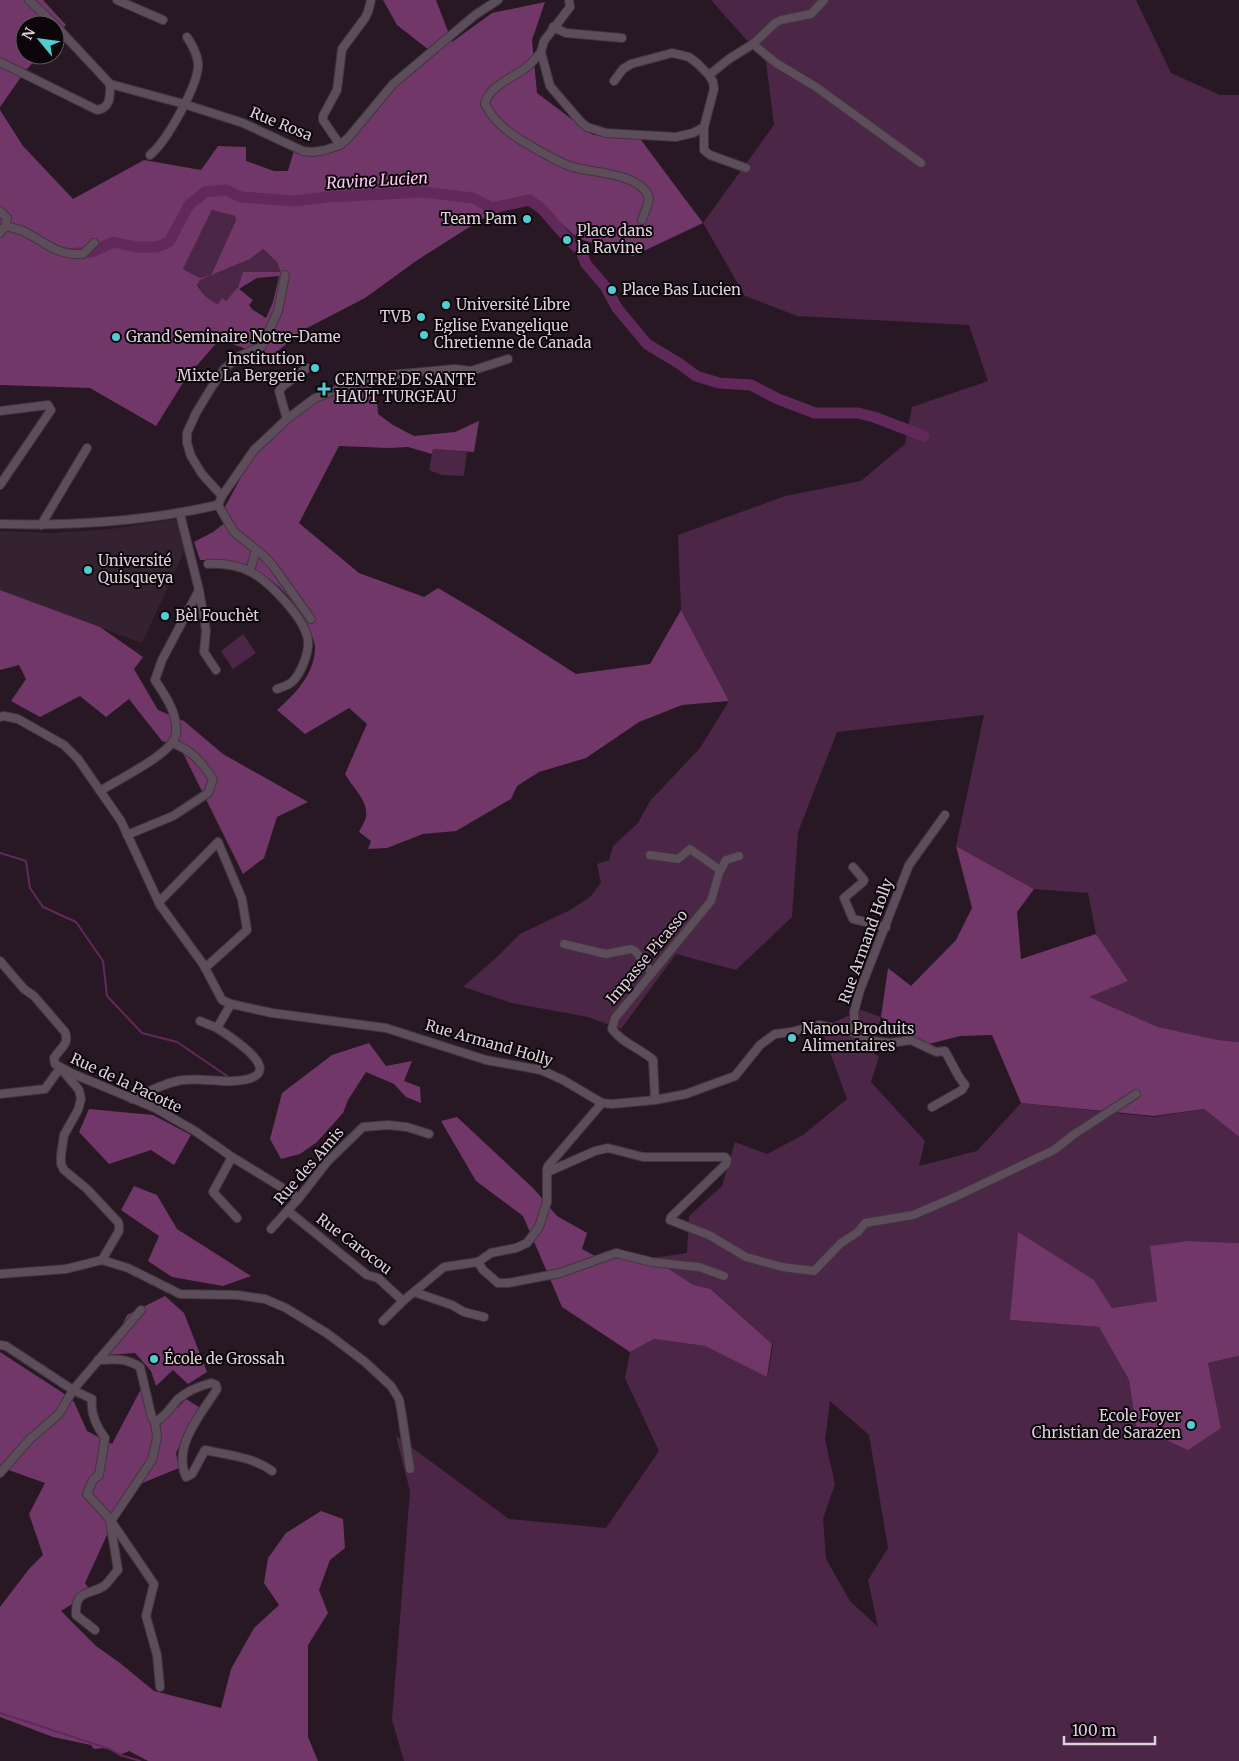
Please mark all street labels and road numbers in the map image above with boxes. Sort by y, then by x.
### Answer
street label: Rue Rosa [247,102,315,145]
street label: Rue Armand Holly [834,875,897,1006]
street label: Impasse Picasso [602,906,692,1008]
street label: Rue Armand Holly [423,1015,555,1070]
street label: Rue de la Pacotte [67,1048,185,1117]
street label: Rue des Amis [270,1123,348,1208]
street label: Rue Carocou [313,1209,396,1278]

